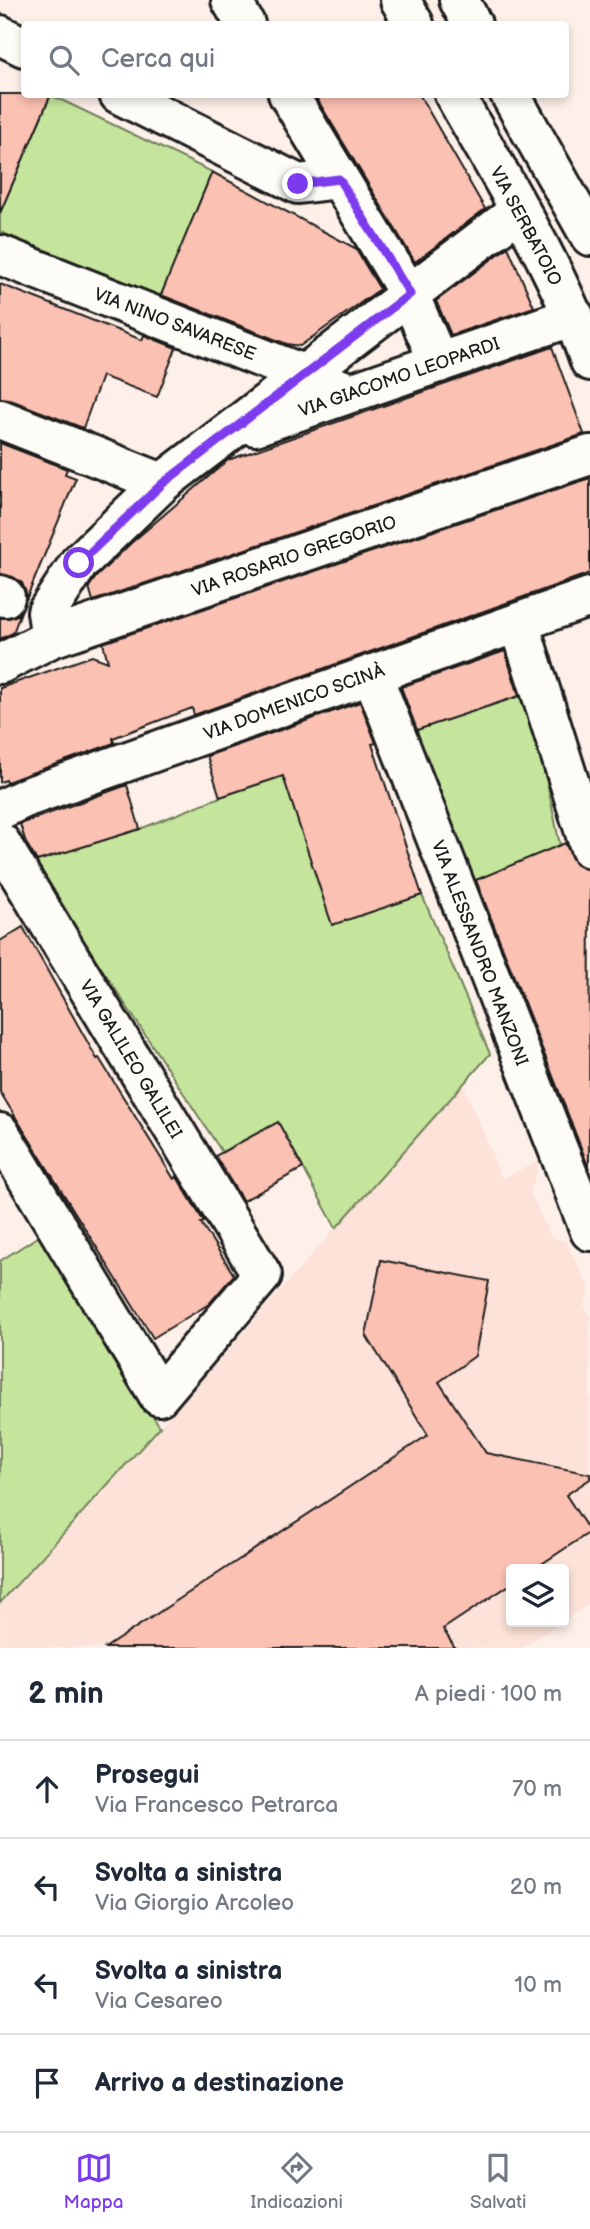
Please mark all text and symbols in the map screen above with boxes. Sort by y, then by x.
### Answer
search box [21,21,569,98]
icon: search [45,41,83,79]
text: Cerca qui [101,44,215,75]
street label: VIA SERBATOIO [485,163,566,289]
route end [282,168,313,199]
street label: VIA NINO SAVARESE [91,284,259,365]
street label: VIA GIACOMO LEOPARDI [296,333,502,422]
street label: VIA ROSARIO GREGORIO [189,512,399,601]
route start [63,547,94,578]
street label: VIA DOMENICO SCINÀ [200,658,388,745]
street label: VIA ALESSANDRO MANZONI [427,838,532,1069]
street label: VIA GALILEO GALILEI [75,976,186,1142]
map controls [506,1564,569,1627]
button: layers [506,1564,569,1627]
text: 2 min [28,1676,104,1712]
text: A piedi · 100 m [415,1680,562,1708]
text: Prosegui [95,1760,199,1791]
icon: ahead [28,1770,66,1808]
text: 70 m [512,1775,562,1803]
text: Via Francesco Petrarca [95,1791,338,1819]
text: Svolta a sinistra [95,1858,282,1889]
icon: left [28,1868,66,1906]
text: 20 m [510,1873,562,1901]
text: Via Giorgio Arcoleo [95,1889,294,1917]
text: Svolta a sinistra [95,1956,282,1987]
icon: left [28,1966,66,2004]
text: 10 m [514,1971,562,1999]
text: Via Cesareo [95,1987,223,2015]
icon: arrive [28,2064,66,2102]
text: Arrivo a destinazione [95,2068,344,2099]
tab: Mappa [64,2149,124,2214]
tab: Indicazioni [251,2149,343,2214]
tab: Salvati [470,2149,526,2214]

